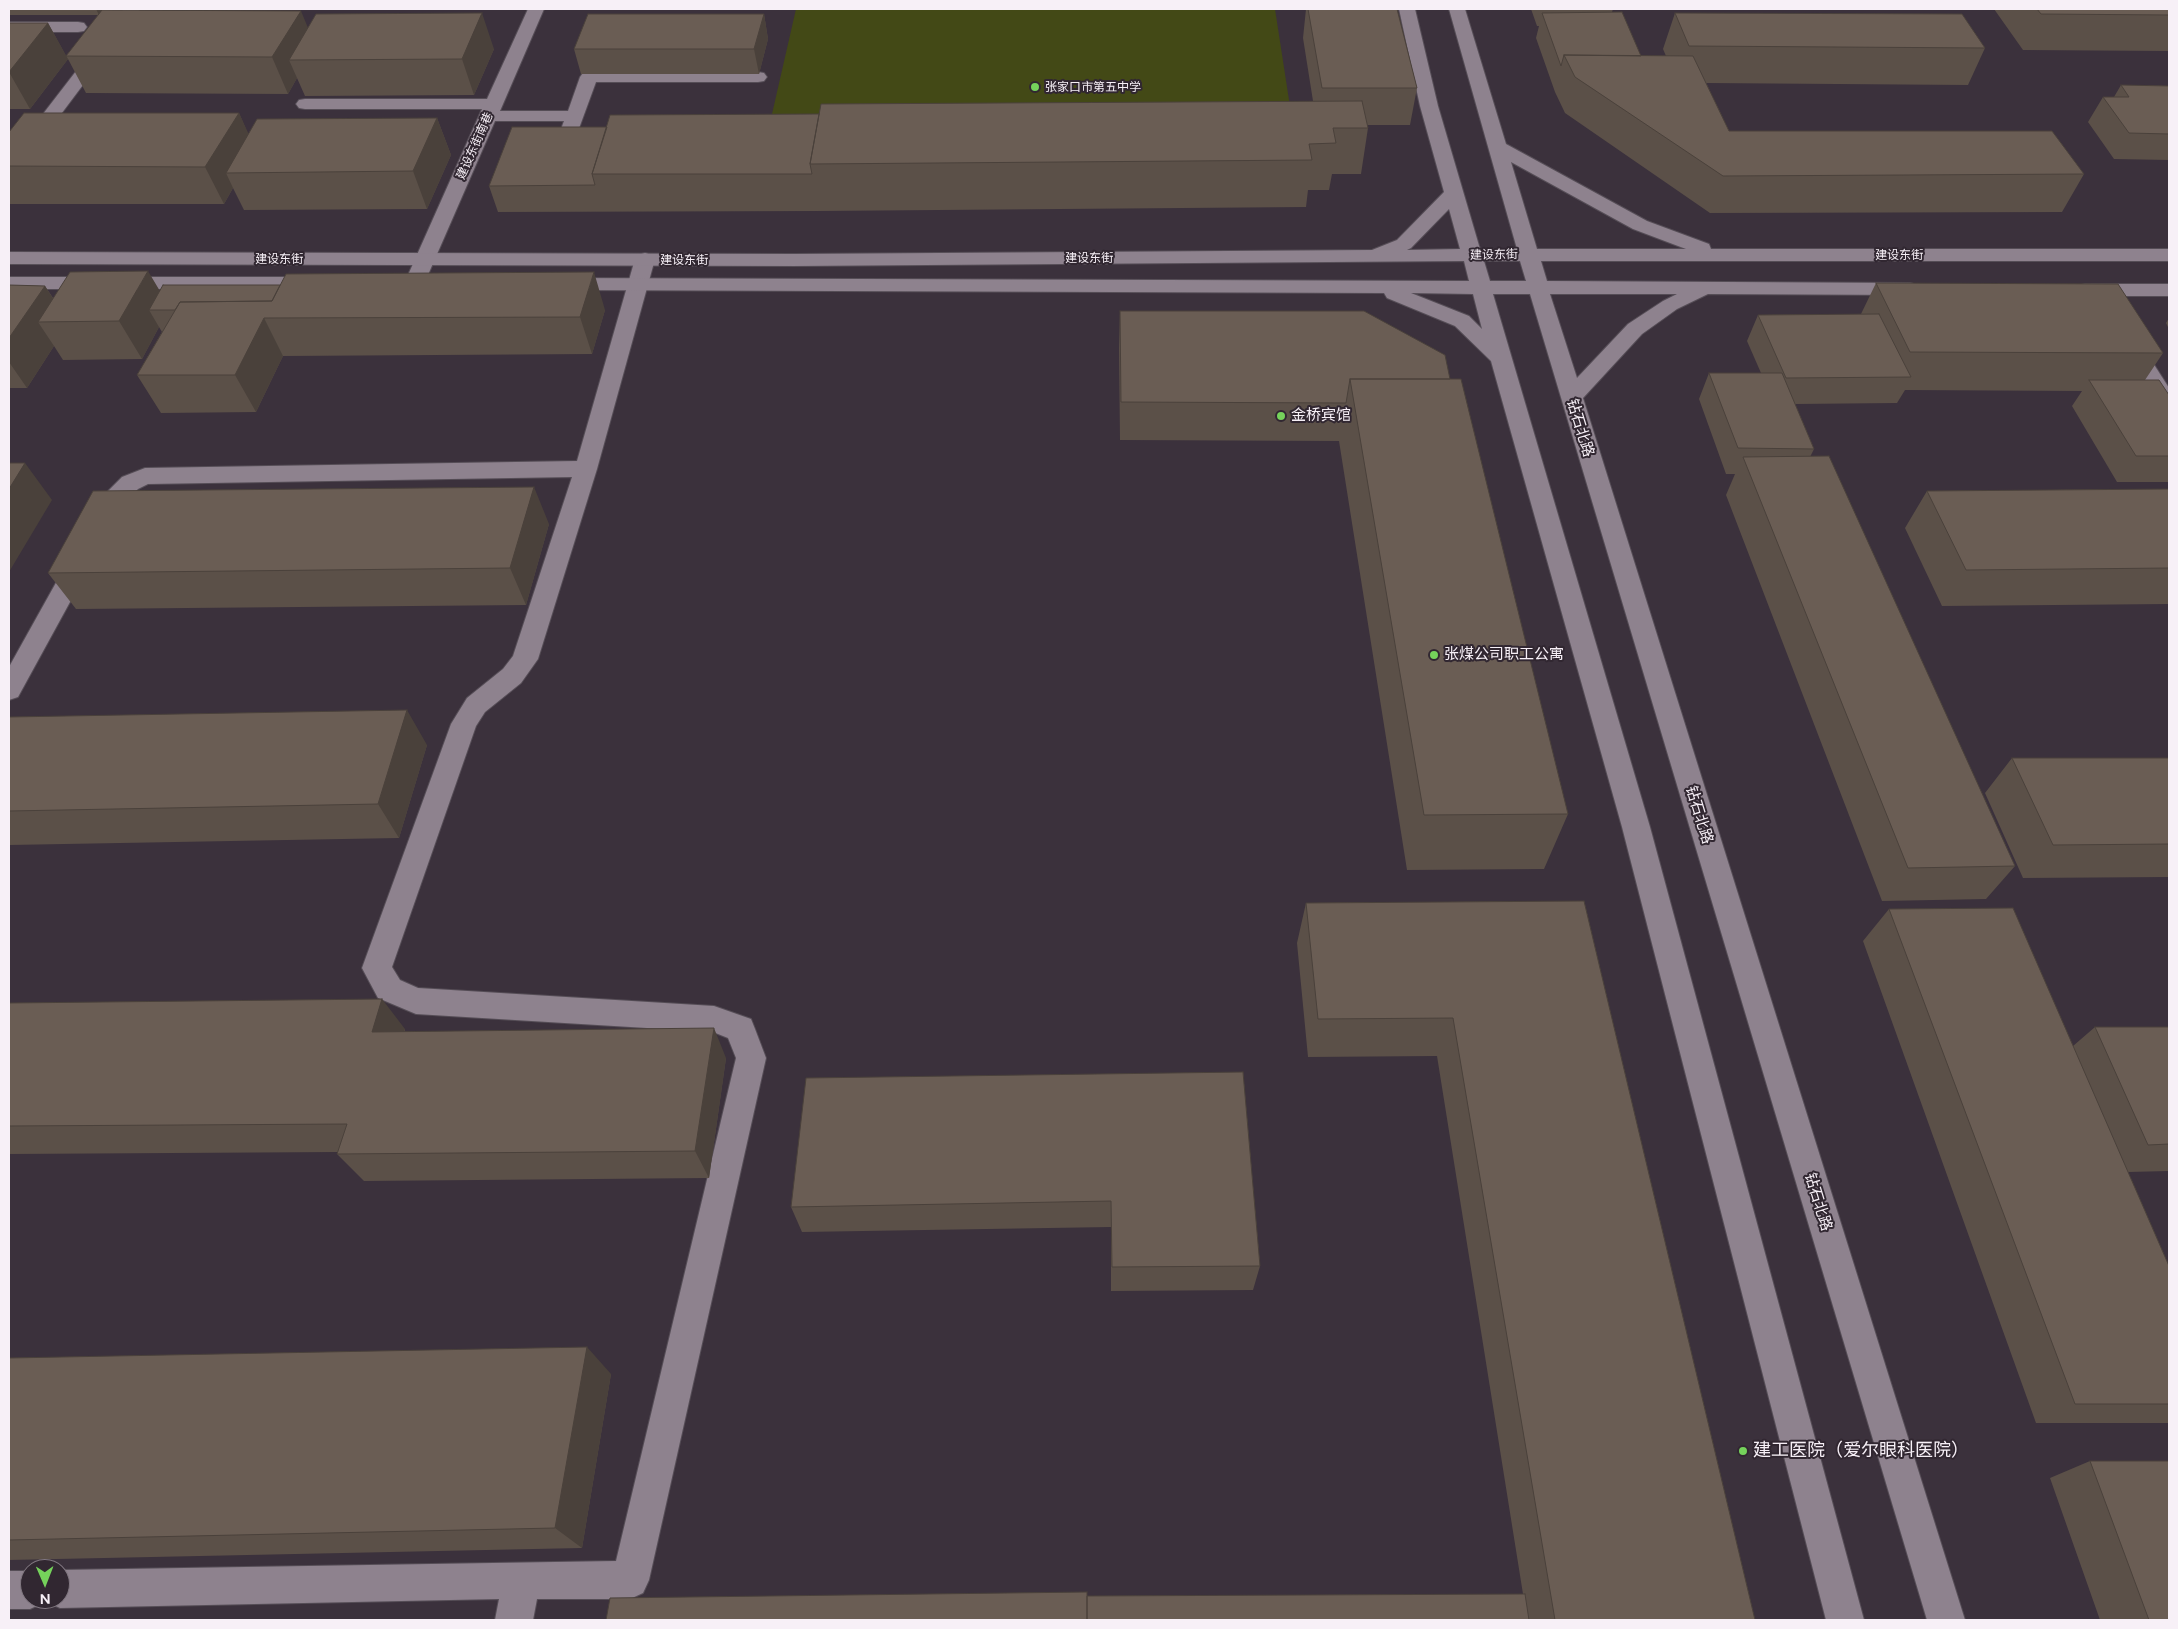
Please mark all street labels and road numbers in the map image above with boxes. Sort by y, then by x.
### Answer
street label: 建设东街南巷 [454,110,496,182]
street label: 建设东街 [1470,247,1518,263]
street label: 建设东街 [1875,248,1923,262]
street label: 建设东街 [1065,251,1113,265]
street label: 建设东街 [255,252,303,266]
street label: 建设东街 [660,253,708,267]
street label: 钻石北路 [1563,397,1597,459]
street label: 钻石北路 [1682,784,1716,846]
street label: 钻石北路 [1801,1171,1835,1233]

